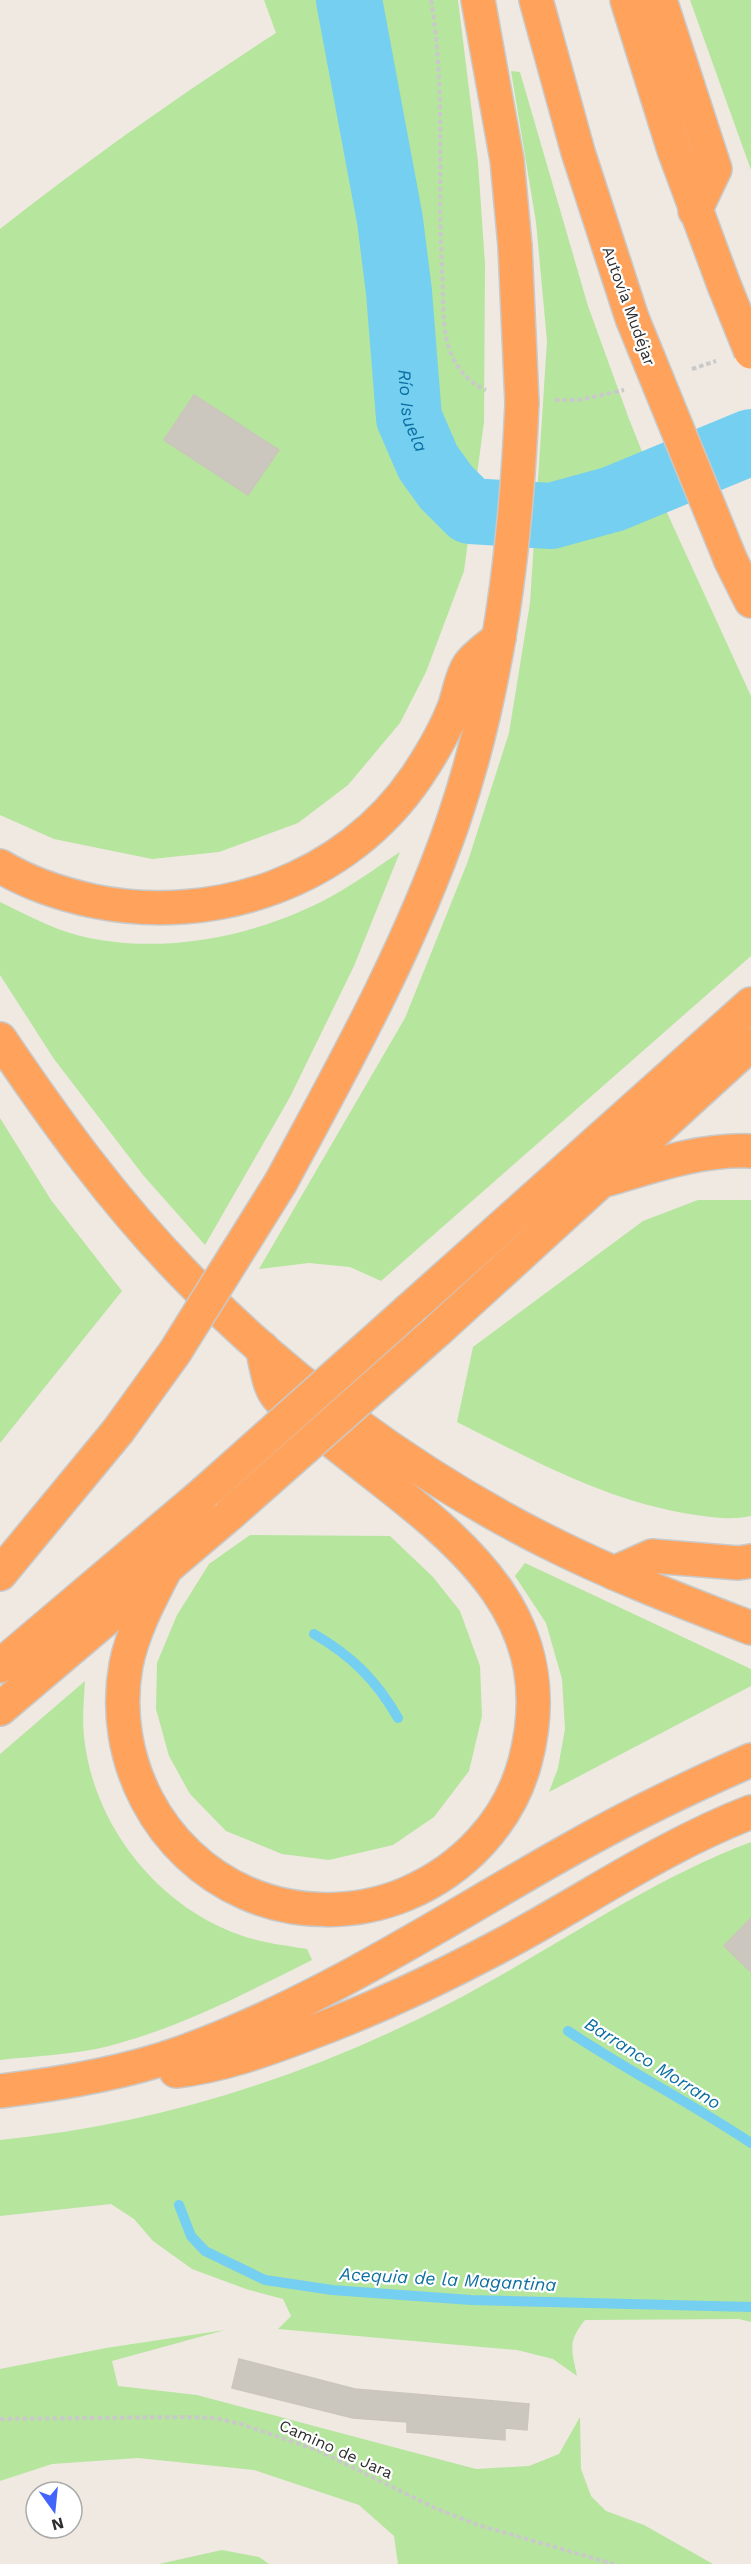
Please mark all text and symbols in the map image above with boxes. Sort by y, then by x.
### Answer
street label: Autovía Mudéjar [599,244,660,369]
water label: Río Isuela [395,368,433,455]
water label: Barranco Morrano [581,2013,725,2113]
water label: Acequia de la Magantina [338,2263,557,2295]
street label: Camino de Jara [276,2416,396,2482]
north arrow [24,2480,84,2540]
text: N [50,2513,66,2535]

